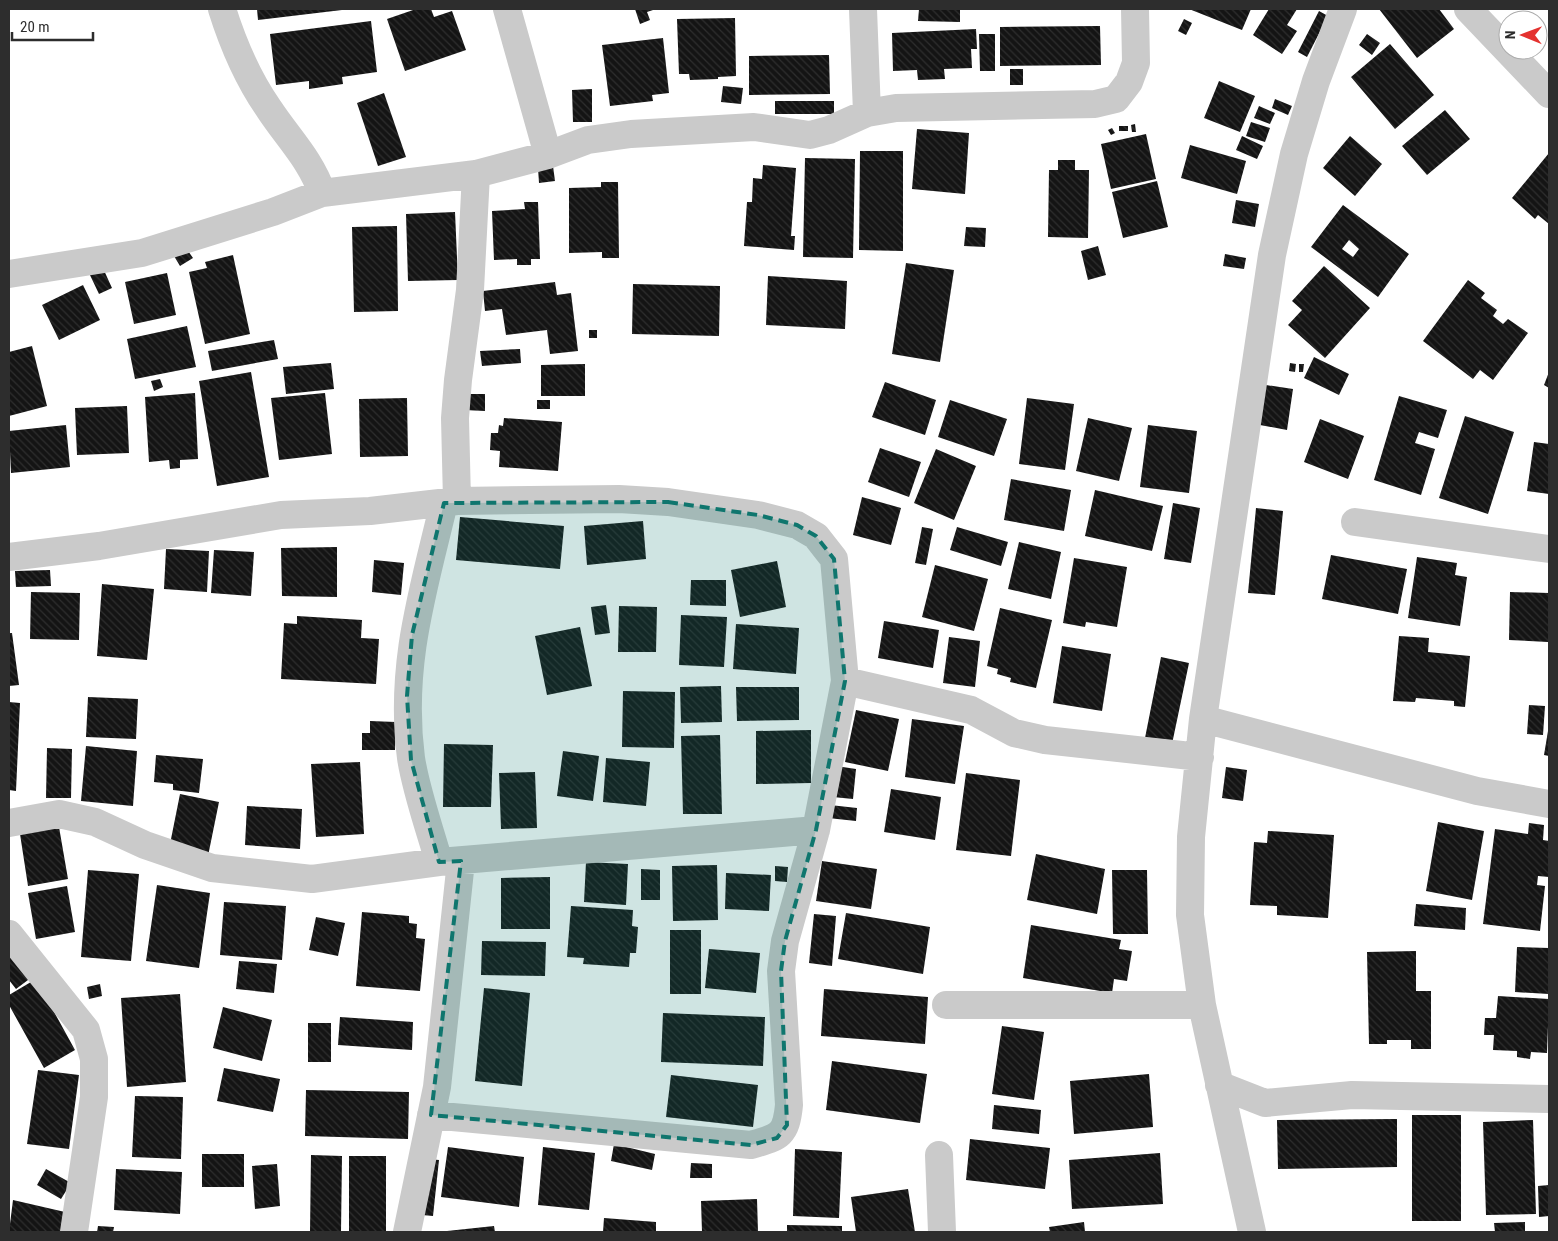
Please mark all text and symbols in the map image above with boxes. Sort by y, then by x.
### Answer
scale bar [12,10,94,42]
north arrow [1498,10,1548,60]
text: 20 m [20,18,50,36]
text: N [1502,30,1518,39]

